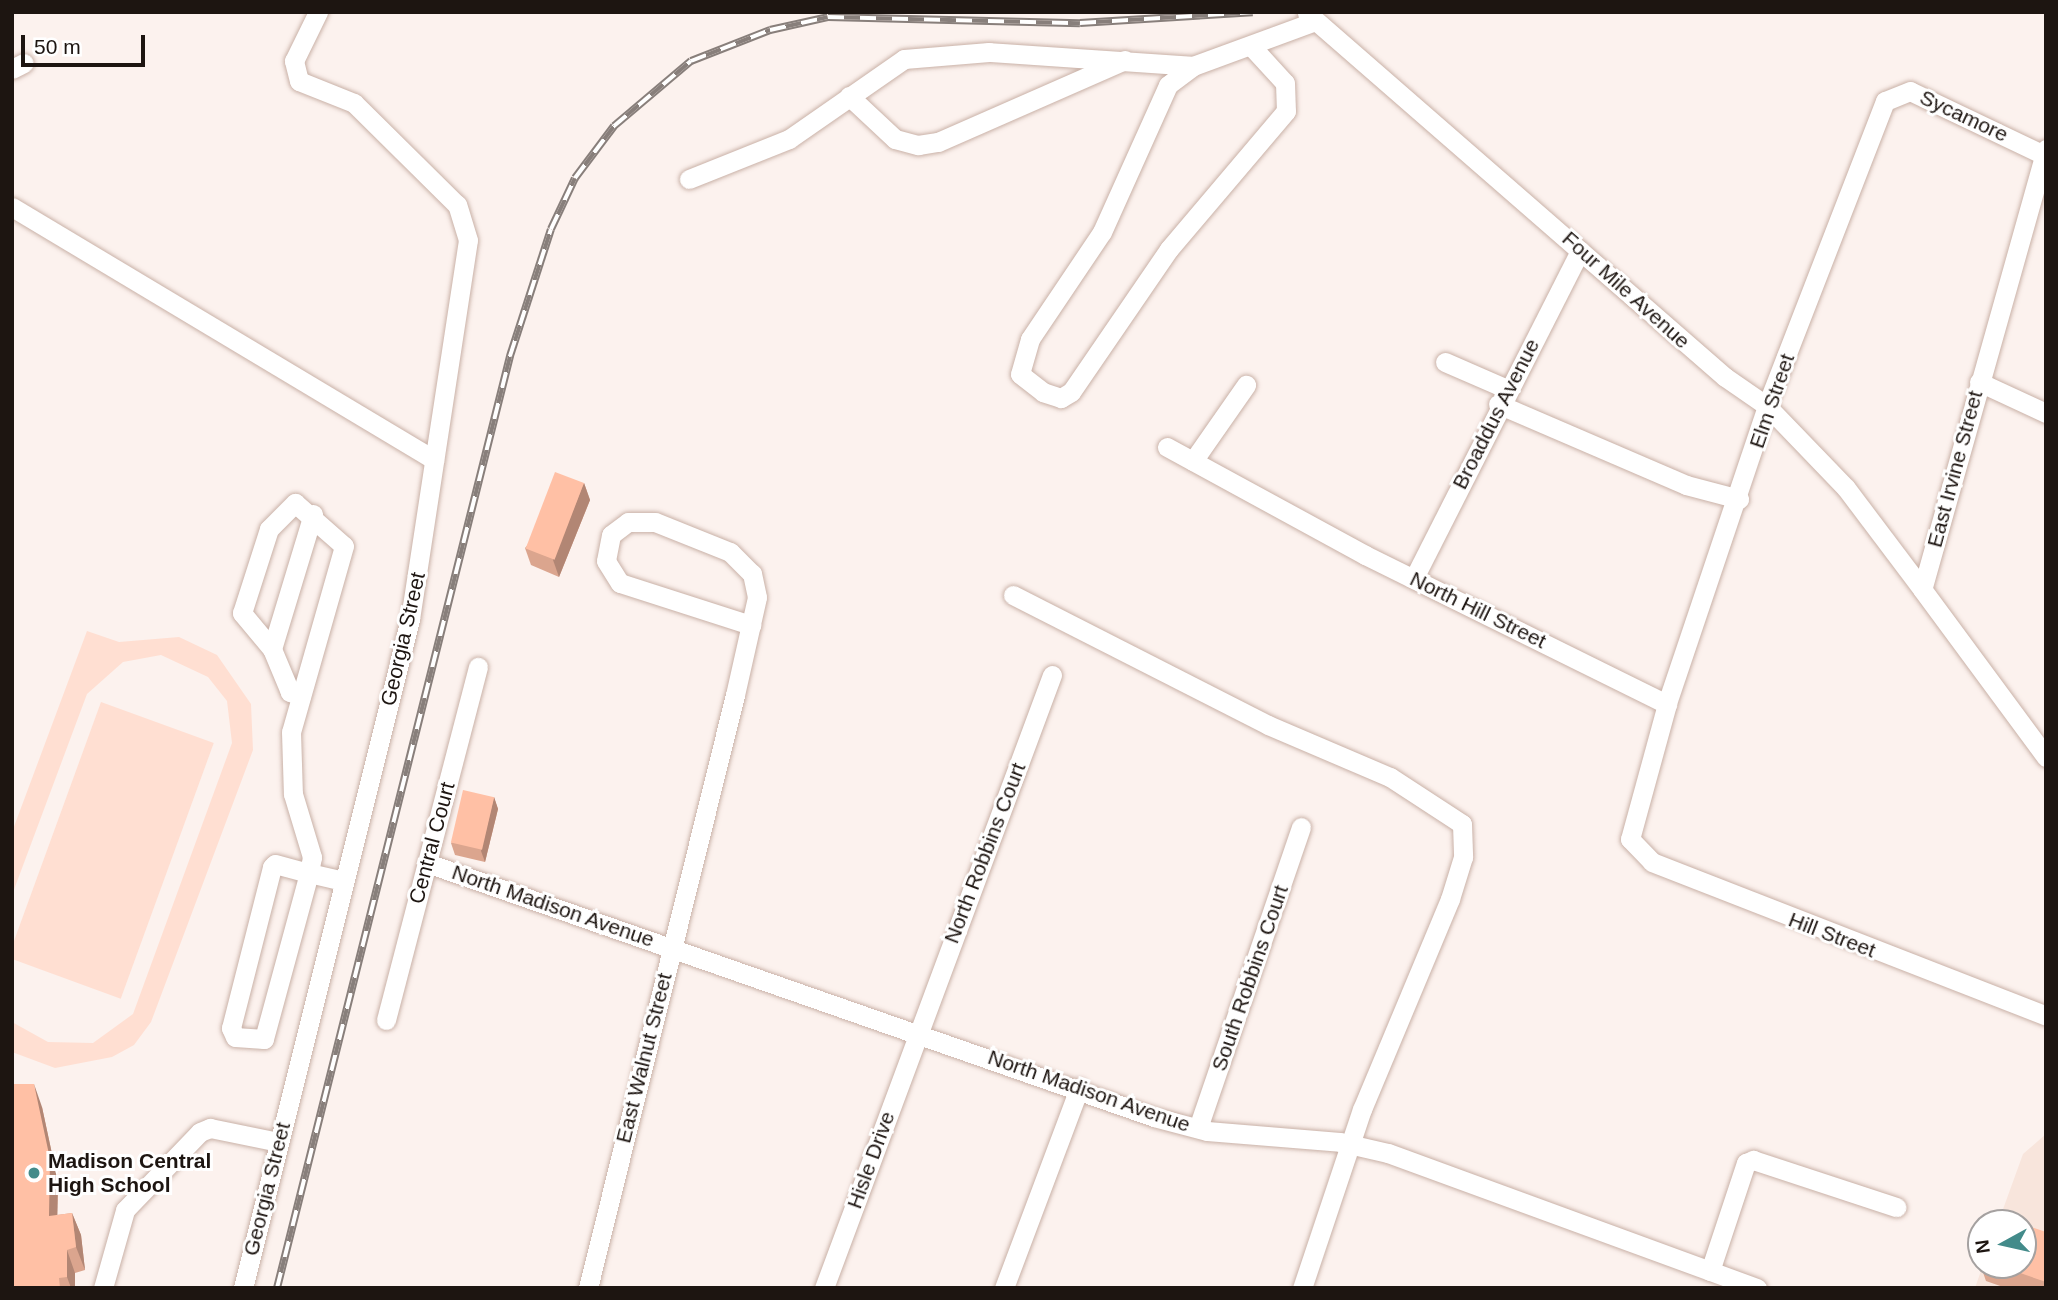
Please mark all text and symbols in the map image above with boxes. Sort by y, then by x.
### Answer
scale bar [24,21,149,65]
text: 50 m [34,35,81,58]
street label: Sycamore [1916,85,2012,147]
street label: Four Mile Avenue [1557,226,1695,354]
street label: Broaddus Avenue [1447,334,1545,494]
street label: Elm Street [1744,351,1800,451]
street label: East Irvine Street [1922,388,1988,550]
street label: North Hill Street [1406,566,1550,654]
street label: Georgia Street [375,570,431,708]
street label: North Robbins Court [939,759,1031,947]
street label: Central Court [404,779,460,907]
street label: North Madison Avenue [448,859,658,953]
street label: South Robbins Court [1206,882,1294,1074]
street label: Hill Street [1785,907,1879,963]
street label: East Walnut Street [611,970,677,1146]
street label: North Madison Avenue [984,1044,1194,1138]
street label: Hisle Drive [842,1108,900,1212]
street label: Georgia Street [238,1120,296,1258]
place label: Madison Central High School [48,1148,211,1198]
marker: Madison Central High School [26,1165,42,1181]
north arrow [1967,1209,2037,1279]
text: N [1971,1238,1994,1255]

